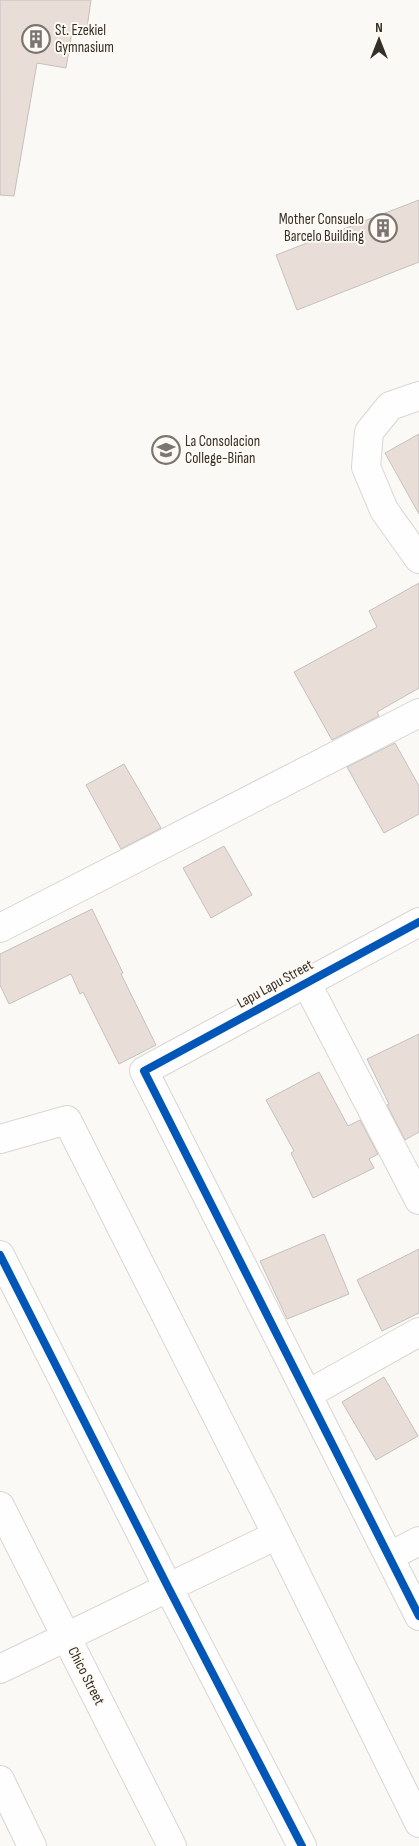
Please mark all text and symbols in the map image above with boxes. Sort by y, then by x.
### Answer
north arrow [354,15,404,65]
text: N [375,19,383,36]
place label: St. Ezekiel Gymnasium [55,21,114,57]
building icon: St. Ezekiel Gymnasium [21,24,51,54]
place label: Mother Consuelo Barcelo Building [279,210,364,246]
building icon: Mother Consuelo Barcelo Building [368,213,398,243]
place label: La Consolacion College-Biñan [185,432,260,468]
school or university icon: La Consolacion College-Biñan [151,435,181,465]
street label: Lapu Lapu Street [234,955,317,1013]
street label: Chico Street [63,1644,109,1709]

